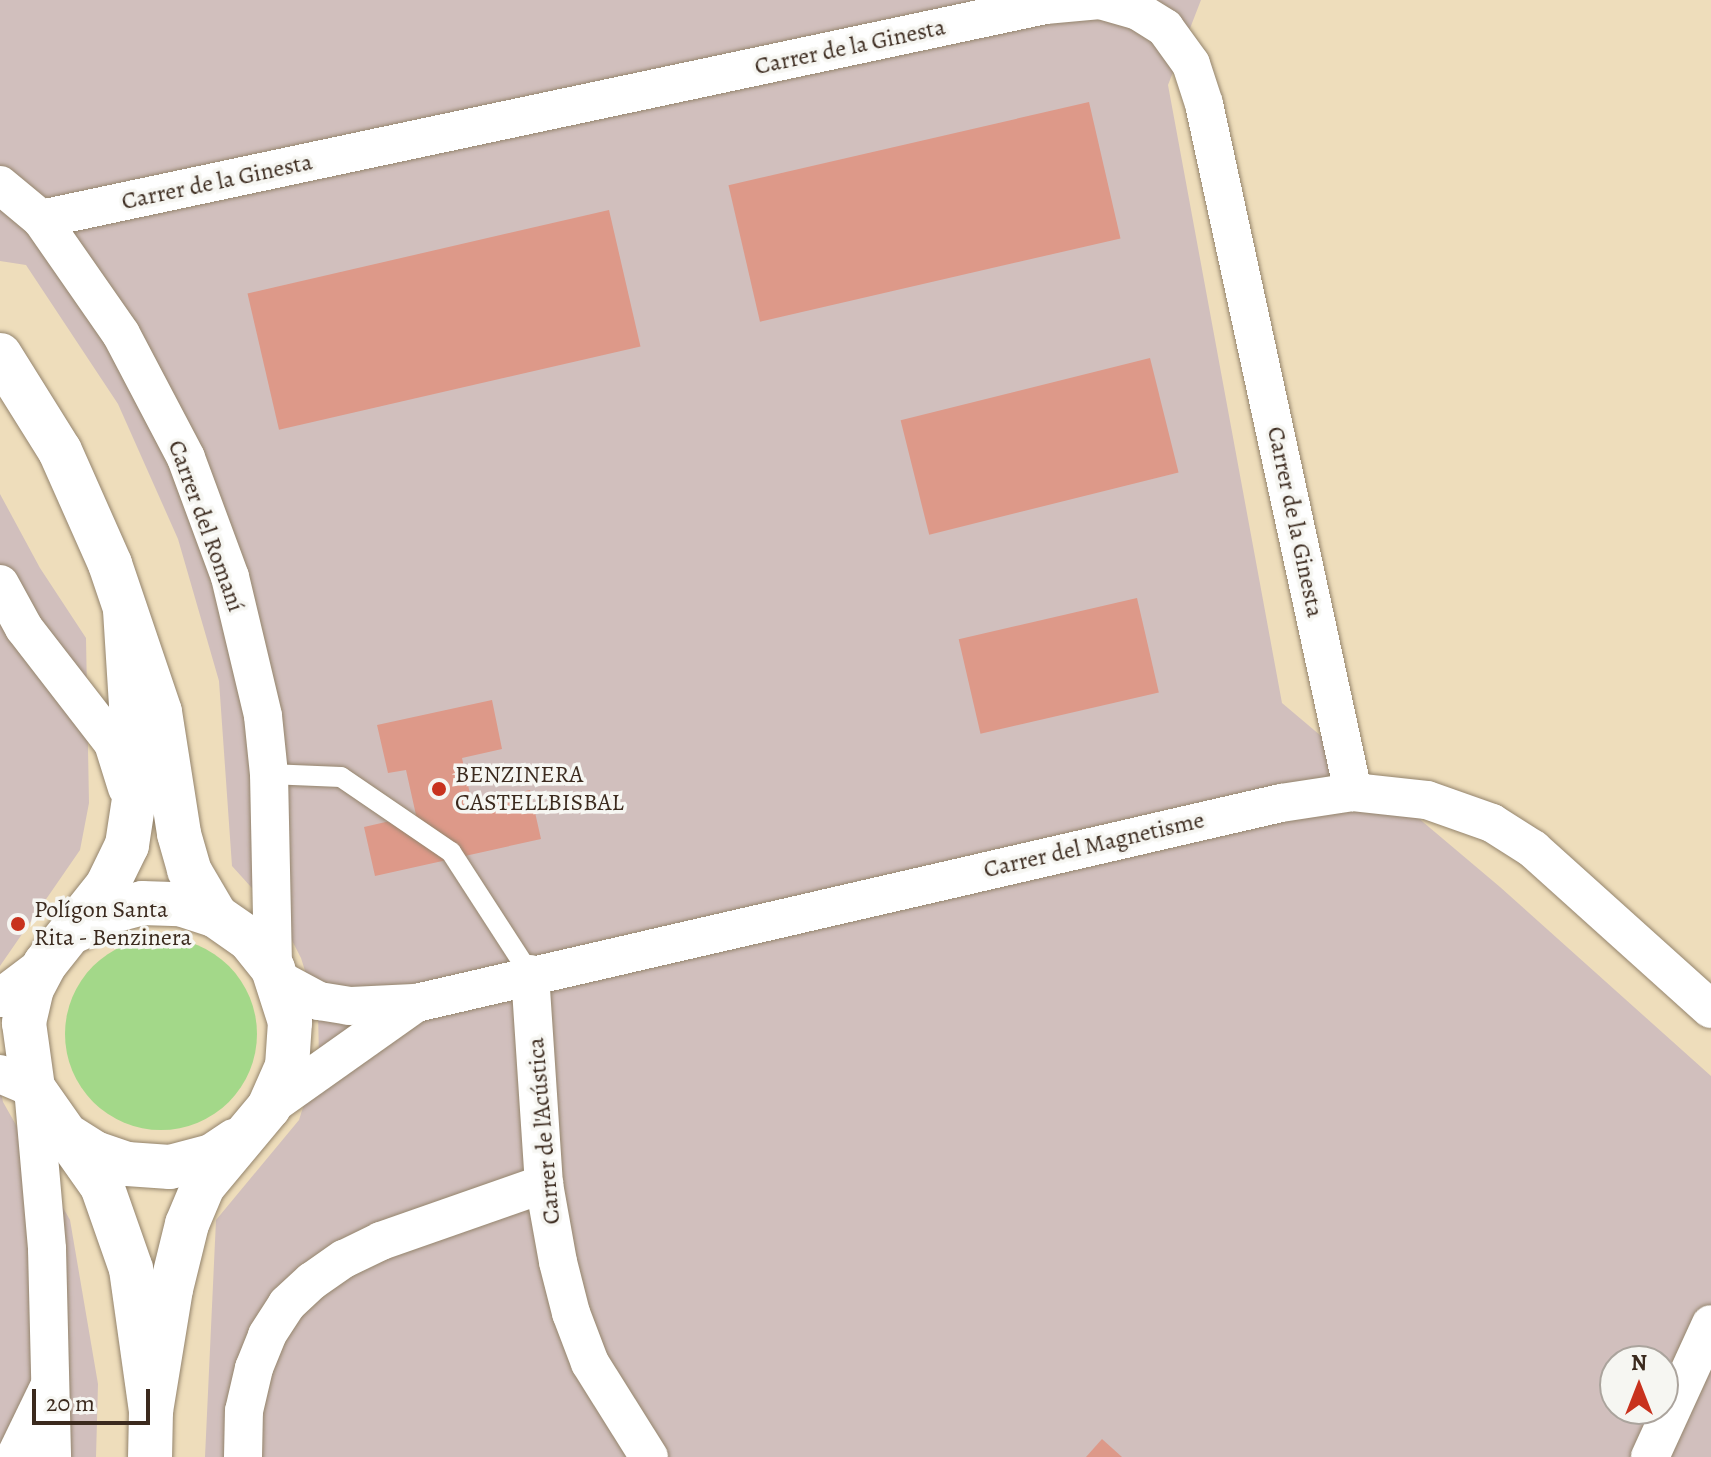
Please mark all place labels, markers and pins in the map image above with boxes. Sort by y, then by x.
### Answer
place label: BENZINERA CASTELLBISBAL [455,761,624,817]
marker: BENZINERA CASTELLBISBAL [430,780,448,798]
place label: Polígon Santa Rita - Benzinera [34,896,193,952]
marker: Polígon Santa Rita - Benzinera [9,915,27,933]

